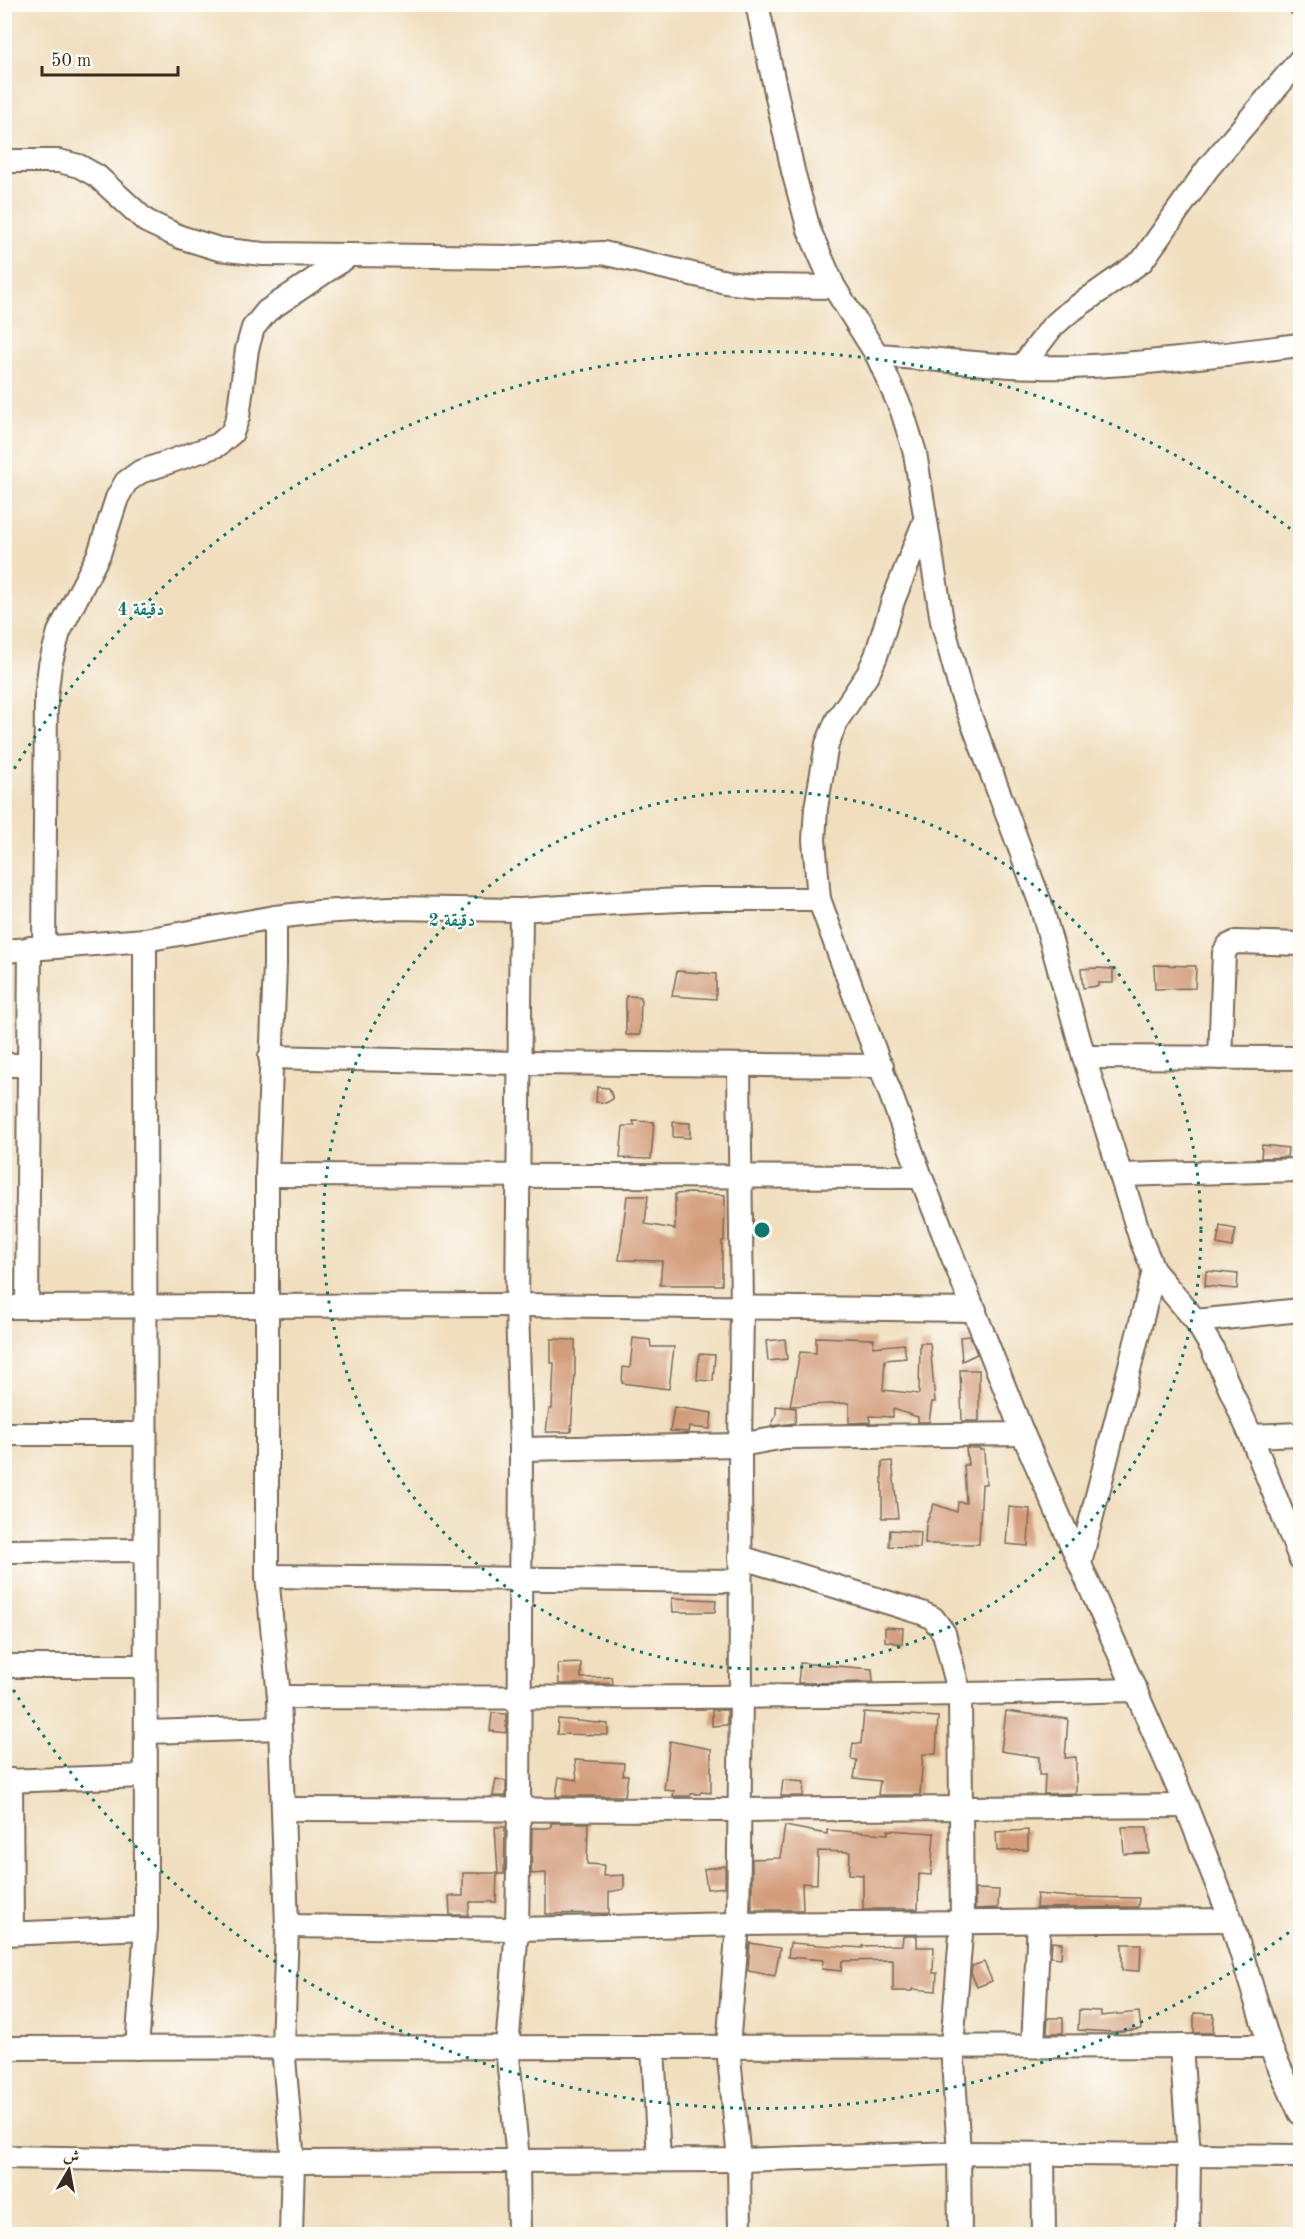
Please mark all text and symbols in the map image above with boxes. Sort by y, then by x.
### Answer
scale bar [42,39,178,77]
text: 50 m [51,52,91,70]
text: 4 دقيقة [118,601,164,619]
text: 2 دقيقة [429,912,475,930]
centre of rings [752,1220,772,1240]
north arrow [39,2140,99,2200]
text: ش [62,2148,80,2166]

